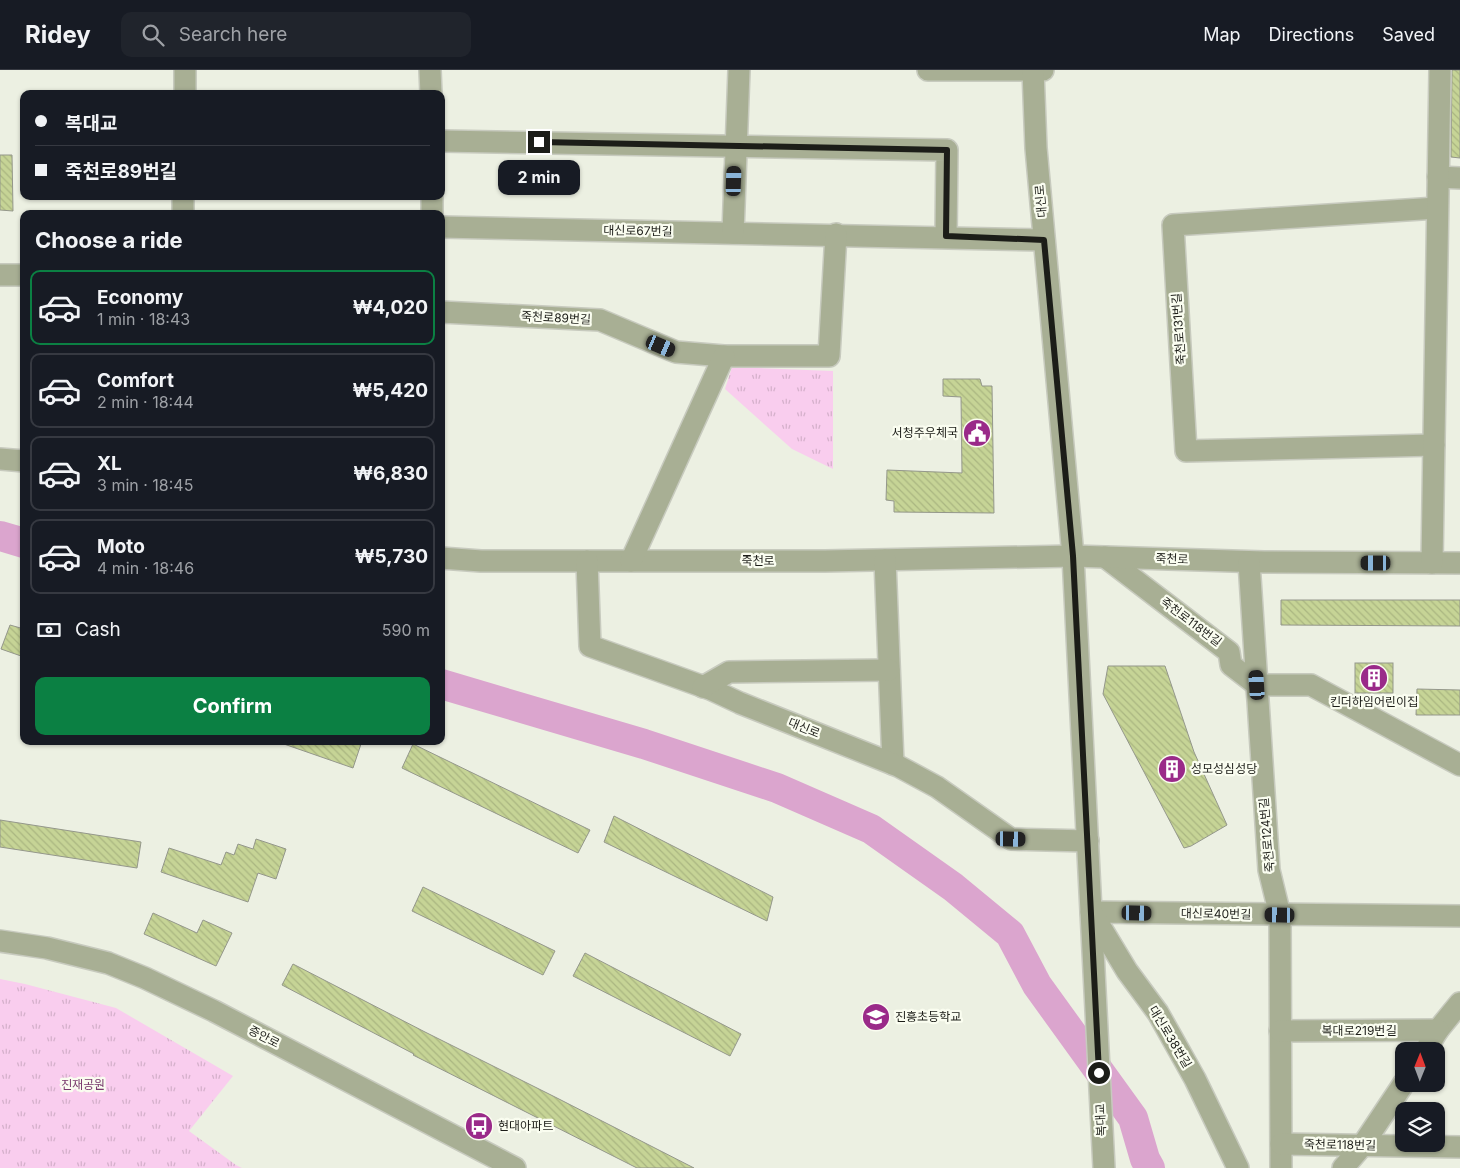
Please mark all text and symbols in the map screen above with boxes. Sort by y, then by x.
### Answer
search box [121,12,471,57]
text: Ridey [25,20,91,49]
icon: search [139,21,167,49]
text: Search here [179,23,287,46]
text: Map [1203,24,1241,45]
text: Directions [1269,24,1354,45]
text: Saved [1382,24,1435,45]
text: 복대교 [65,112,117,135]
route end [528,131,550,153]
text: 죽천로89번길 [65,160,177,183]
callout: 2 min [498,160,580,194]
car [725,166,742,196]
text: 2 min [518,167,560,187]
street label: 대신로 [1032,184,1049,218]
street label: 대신로67번길 [603,222,673,239]
text: Choose a ride [35,227,183,253]
icon: car [37,285,82,330]
text: Economy [97,286,183,309]
street label: 죽천로131번길 [1168,292,1189,366]
text: ₩4,020 [353,296,428,319]
street label: 죽천로89번길 [521,308,591,327]
text: 1 min · 18:43 [97,309,190,329]
car [644,333,677,359]
icon: car [37,368,82,413]
text: Comfort [97,369,174,392]
text: ₩5,420 [353,379,428,402]
text: 2 min · 18:44 [97,392,194,412]
public building icon: 서청주우체국 [962,418,992,448]
place label: 서청주우체국 [892,425,958,440]
icon: car [37,451,82,496]
text: XL [97,452,122,475]
text: ₩6,830 [353,462,428,485]
text: 3 min · 18:45 [97,475,193,495]
icon: car [37,534,82,579]
text: Moto [97,535,145,558]
text: ₩5,730 [355,545,428,568]
street label: 죽천로 [1155,550,1189,567]
street label: 죽천로 [741,553,775,568]
car [1361,556,1391,571]
text: 4 min · 18:46 [97,558,194,578]
street label: 죽천로118번길 [1158,594,1225,649]
icon: cash [35,616,63,644]
text: Cash [75,618,121,641]
text: 590 m [382,620,430,640]
building icon: 킨더하임어린이집 [1359,663,1389,693]
car [1248,670,1265,700]
button: Confirm [35,677,430,735]
place label: 킨더하임어린이집 [1330,694,1418,709]
street label: 대신로 [786,714,822,741]
building icon: 성모성심성당 [1157,754,1187,784]
place label: 성모성심성당 [1191,761,1257,776]
street label: 죽천로124번길 [1256,797,1277,873]
car [995,831,1026,847]
car [1121,905,1152,921]
street label: 대신로40번길 [1181,905,1251,922]
car [1264,907,1295,923]
school or university icon: 진흥초등학교 [861,1002,891,1032]
street label: 대신로38번길 [1146,1003,1195,1071]
place label: 진흥초등학교 [895,1009,961,1024]
street label: 증안로 [246,1022,282,1051]
street label: 복대로219번길 [1322,1023,1396,1038]
north arrow [1395,1042,1445,1092]
map controls [1395,1042,1445,1152]
route start [1088,1062,1110,1084]
park label: 진재공원 [61,1077,105,1092]
button: layers [1395,1102,1445,1152]
street label: 복대교 [1092,1103,1109,1137]
bus stop icon: 현대아파트 [464,1111,494,1141]
place label: 현대아파트 [498,1118,553,1133]
street label: 죽천로118번길 [1304,1136,1376,1153]

